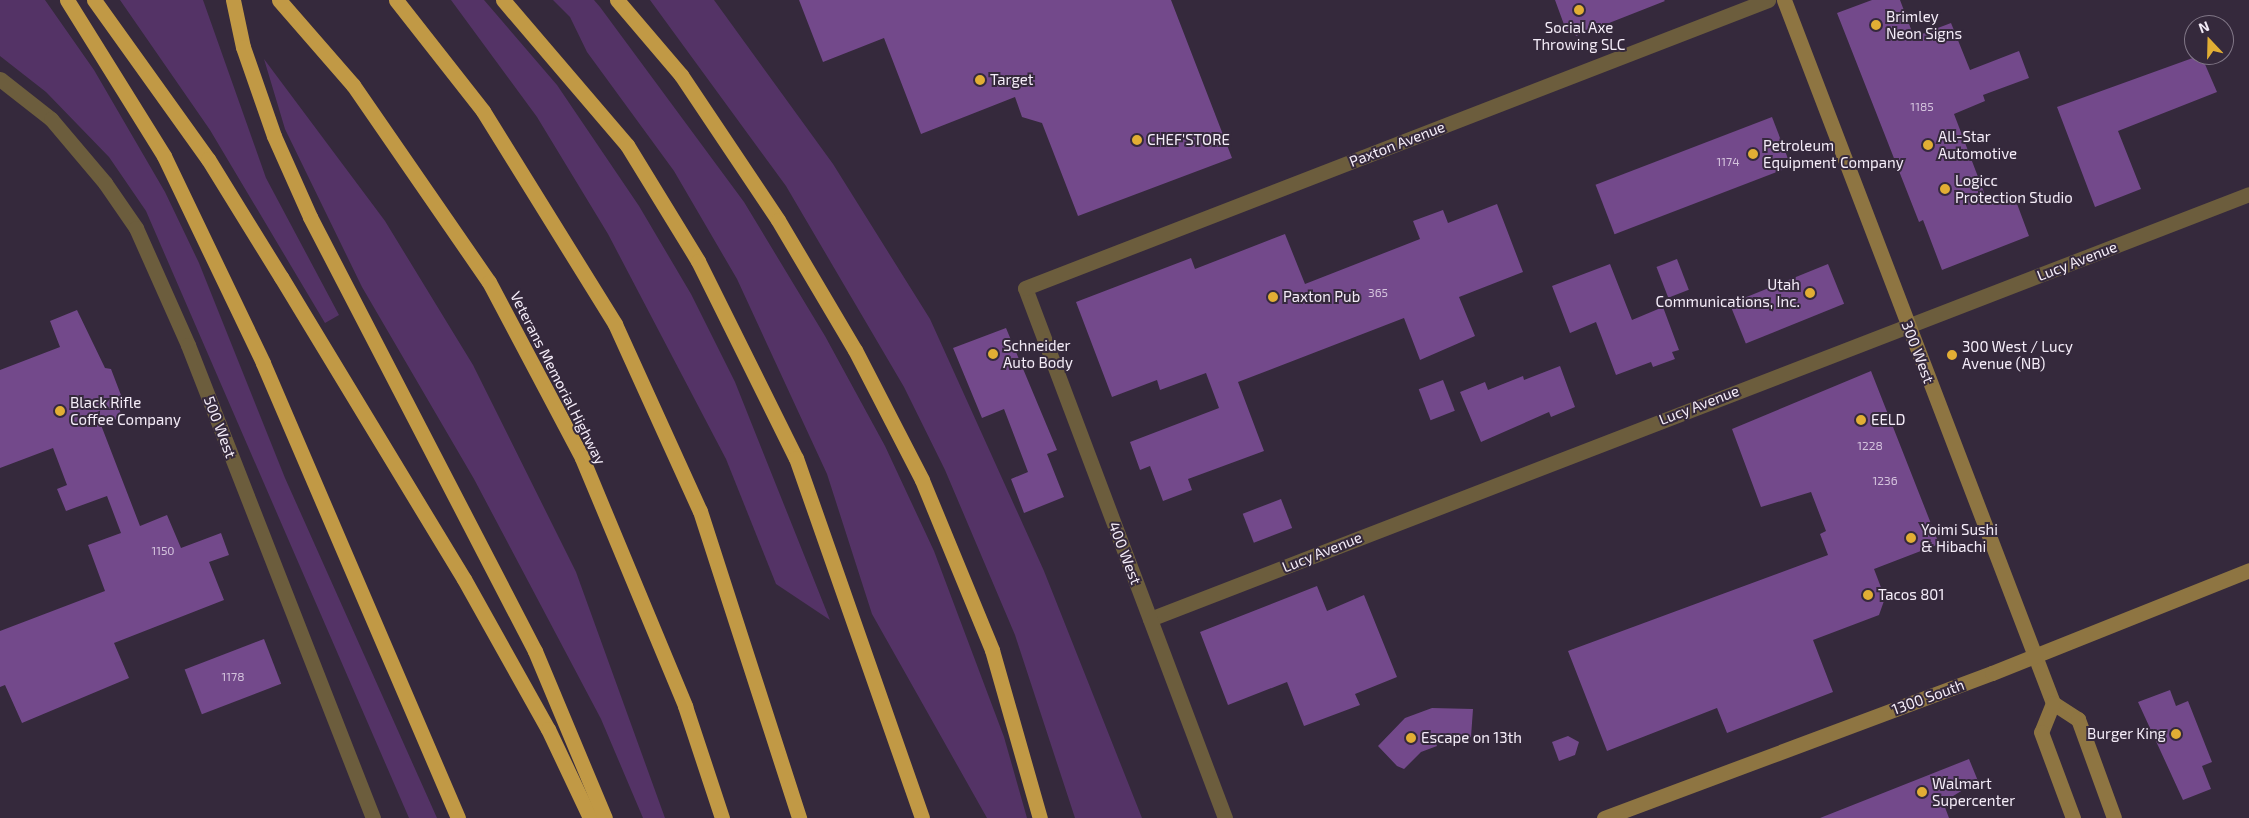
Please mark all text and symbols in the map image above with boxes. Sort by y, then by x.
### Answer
marker: Social Axe Throwing SLC [1573,4,1585,16]
place label: Brimley Neon Signs [1886,7,1962,42]
north arrow [2184,15,2234,65]
text: N [2196,17,2212,36]
place label: Social Axe Throwing SLC [1533,18,1625,53]
marker: Brimley Neon Signs [1870,19,1882,31]
place label: Target [990,71,1034,89]
marker: Target [974,74,986,86]
house number: 1185 [1910,100,1934,114]
street label: Paxton Avenue [1346,117,1448,171]
place label: All-Star Automotive [1938,127,2017,162]
place label: CHEF'STORE [1147,131,1230,149]
marker: CHEF'STORE [1131,134,1143,146]
place label: Petroleum Equipment Company [1763,136,1904,171]
marker: All-Star Automotive [1922,139,1934,151]
marker: Petroleum Equipment Company [1747,148,1759,160]
house number: 1174 [1716,155,1740,169]
place label: Logicc Protection Studio [1955,171,2073,206]
marker: Logicc Protection Studio [1939,183,1951,195]
street label: Lucy Avenue [2034,237,2120,285]
place label: Utah Communications, Inc. [1656,275,1800,310]
house number: 365 [1368,286,1388,300]
marker: Utah Communications, Inc. [1804,287,1816,299]
street label: Veterans Memorial Highway [506,288,610,468]
place label: Paxton Pub [1283,288,1360,306]
marker: Paxton Pub [1267,291,1279,303]
street label: 300 West [1898,318,1938,386]
place label: Schneider Auto Body [1003,336,1073,371]
place label: 300 West / Lucy Avenue (NB) [1962,337,2073,372]
marker: Schneider Auto Body [987,348,999,360]
marker: 300 West / Lucy Avenue (NB) [1946,349,1958,361]
street label: Lucy Avenue [1656,381,1742,429]
place label: Black Rifle Coffee Company [70,393,181,428]
street label: 500 West [200,394,240,460]
marker: Black Rifle Coffee Company [54,405,66,417]
place label: EELD [1871,411,1905,429]
marker: EELD [1855,414,1867,426]
house number: 1228 [1857,439,1883,453]
house number: 1236 [1872,474,1898,488]
street label: 400 West [1105,519,1145,587]
place label: Yoimi Sushi & Hibachi [1921,520,1998,555]
street label: Lucy Avenue [1279,528,1365,576]
marker: Yoimi Sushi & Hibachi [1905,532,1917,544]
house number: 1150 [151,544,175,558]
place label: Tacos 801 [1878,586,1944,604]
marker: Tacos 801 [1862,589,1874,601]
house number: 1178 [222,670,244,684]
street label: 1300 South [1889,676,1967,718]
place label: Burger King [2087,725,2166,743]
marker: Burger King [2170,728,2182,740]
place label: Escape on 13th [1421,729,1522,747]
marker: Escape on 13th [1405,732,1417,744]
place label: Walmart Supercenter [1932,774,2015,809]
marker: Walmart Supercenter [1916,786,1928,798]

